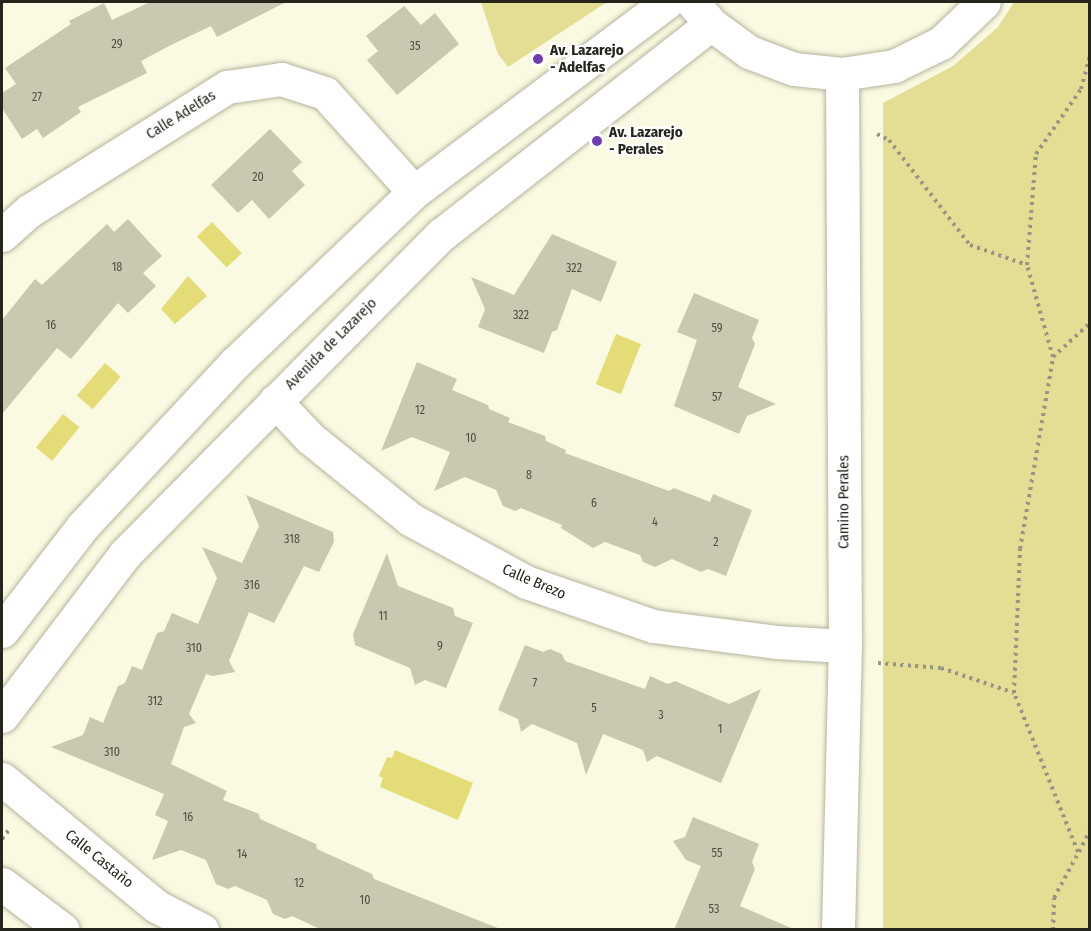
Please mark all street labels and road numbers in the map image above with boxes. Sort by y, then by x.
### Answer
street label: Calle Adelfas [143,87,219,143]
street label: Avenida de Lazarejo [281,294,381,394]
street label: Camino Perales [835,455,853,549]
street label: Calle Brezo [499,561,569,603]
street label: Calle Castaño [61,826,137,892]

